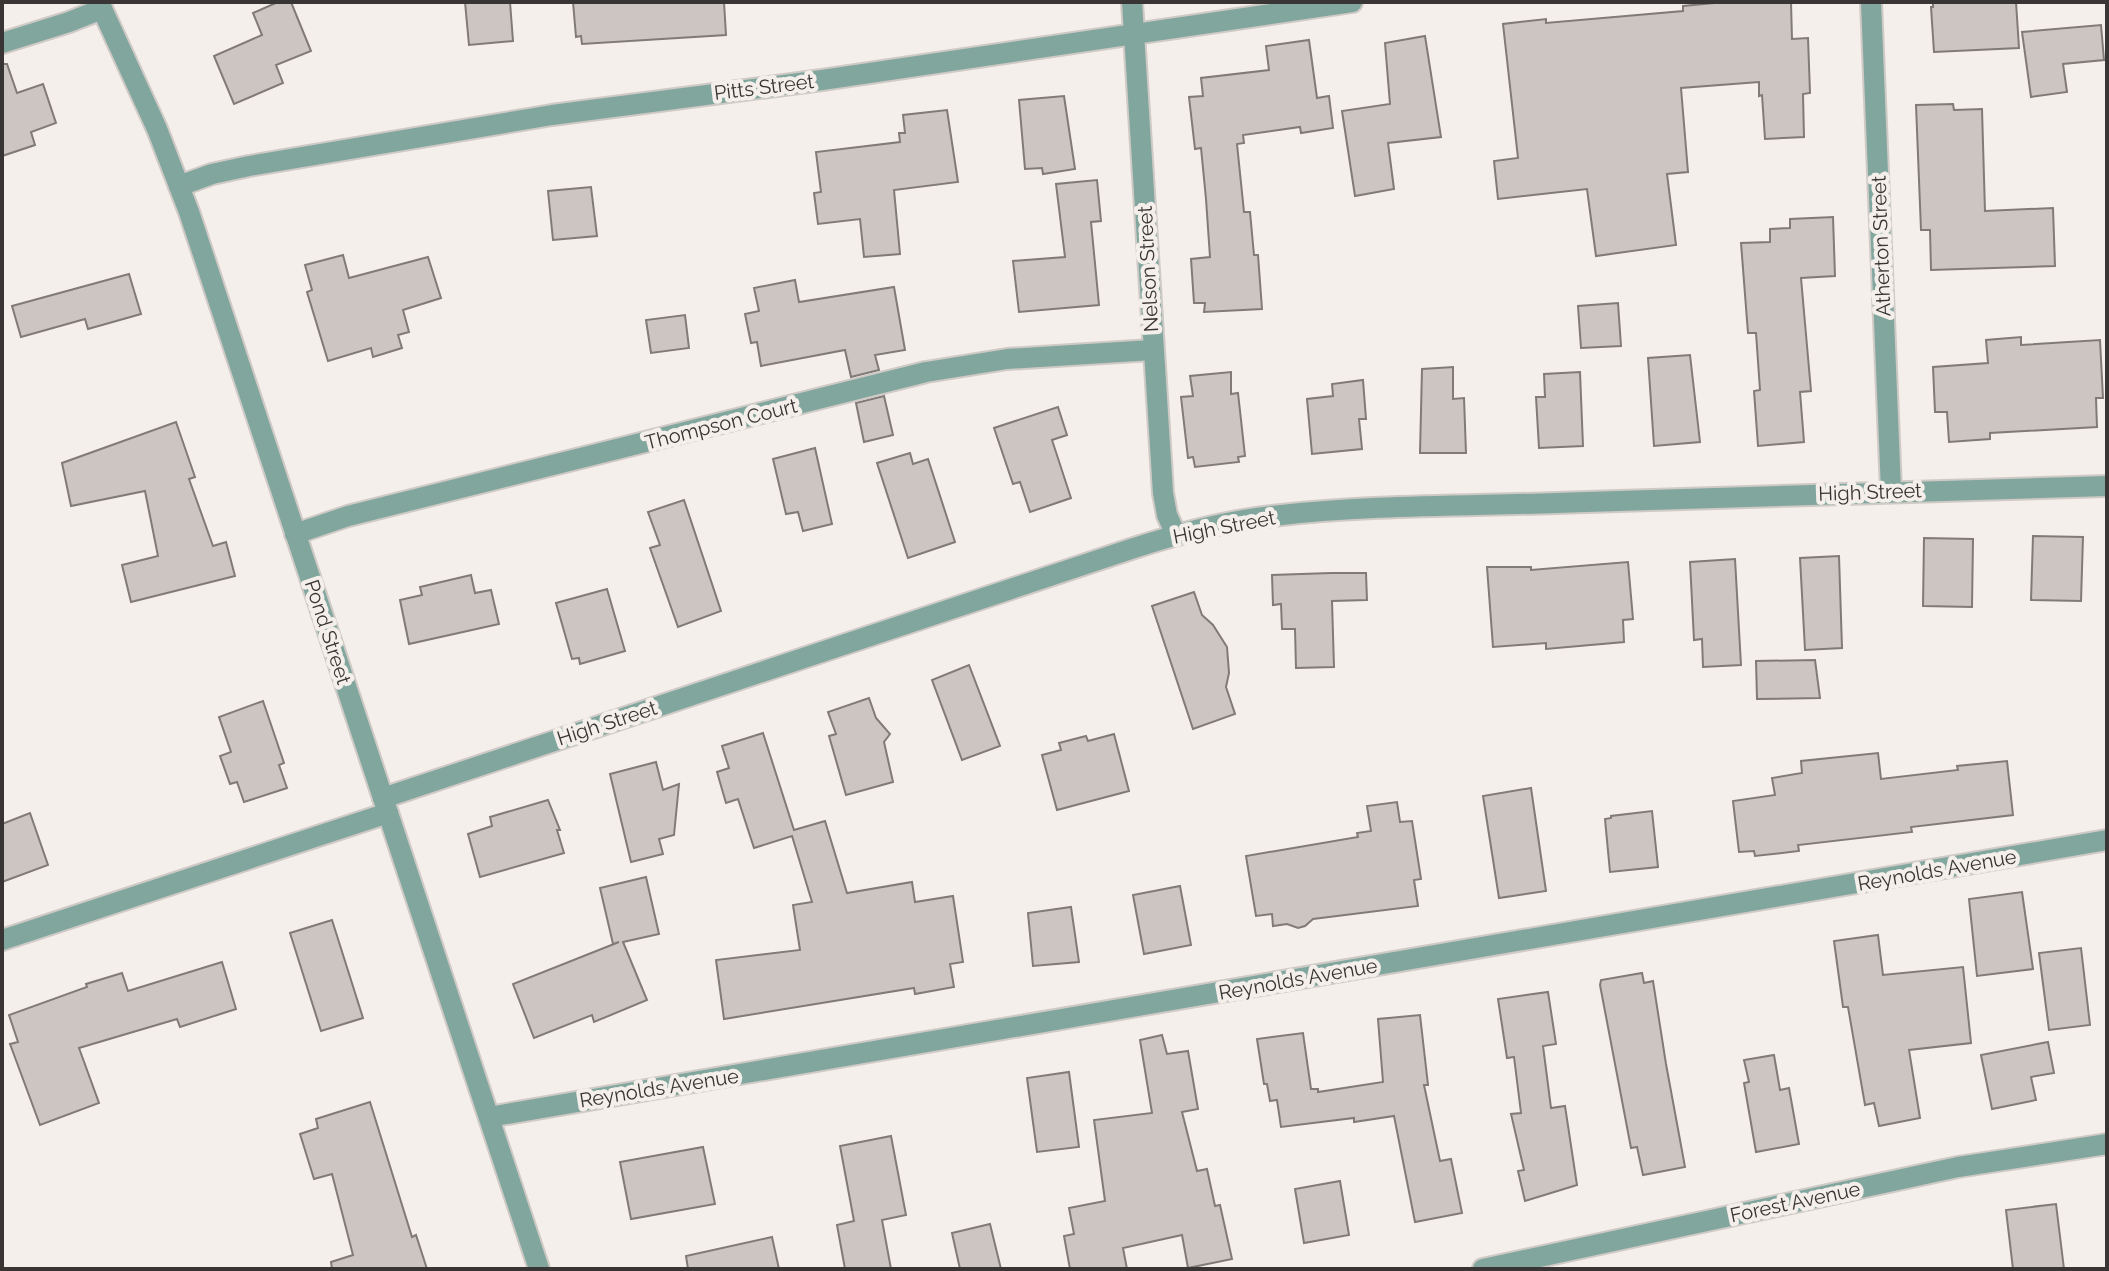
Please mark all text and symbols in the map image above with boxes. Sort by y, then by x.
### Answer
street label: Pitts Street [713,69,816,105]
street label: Atherton Street [1867,175,1895,317]
street label: Nelson Street [1133,205,1163,333]
street label: Thompson Court [642,393,800,455]
street label: High Street [1818,478,1923,506]
street label: High Street [1171,505,1277,549]
street label: Pond Street [300,577,356,688]
street label: High Street [554,695,660,750]
street label: Reynolds Avenue [1856,844,2019,896]
street label: Reynolds Avenue [1217,953,1380,1005]
street label: Reynolds Avenue [578,1064,741,1112]
street label: Forest Avenue [1728,1176,1863,1228]

